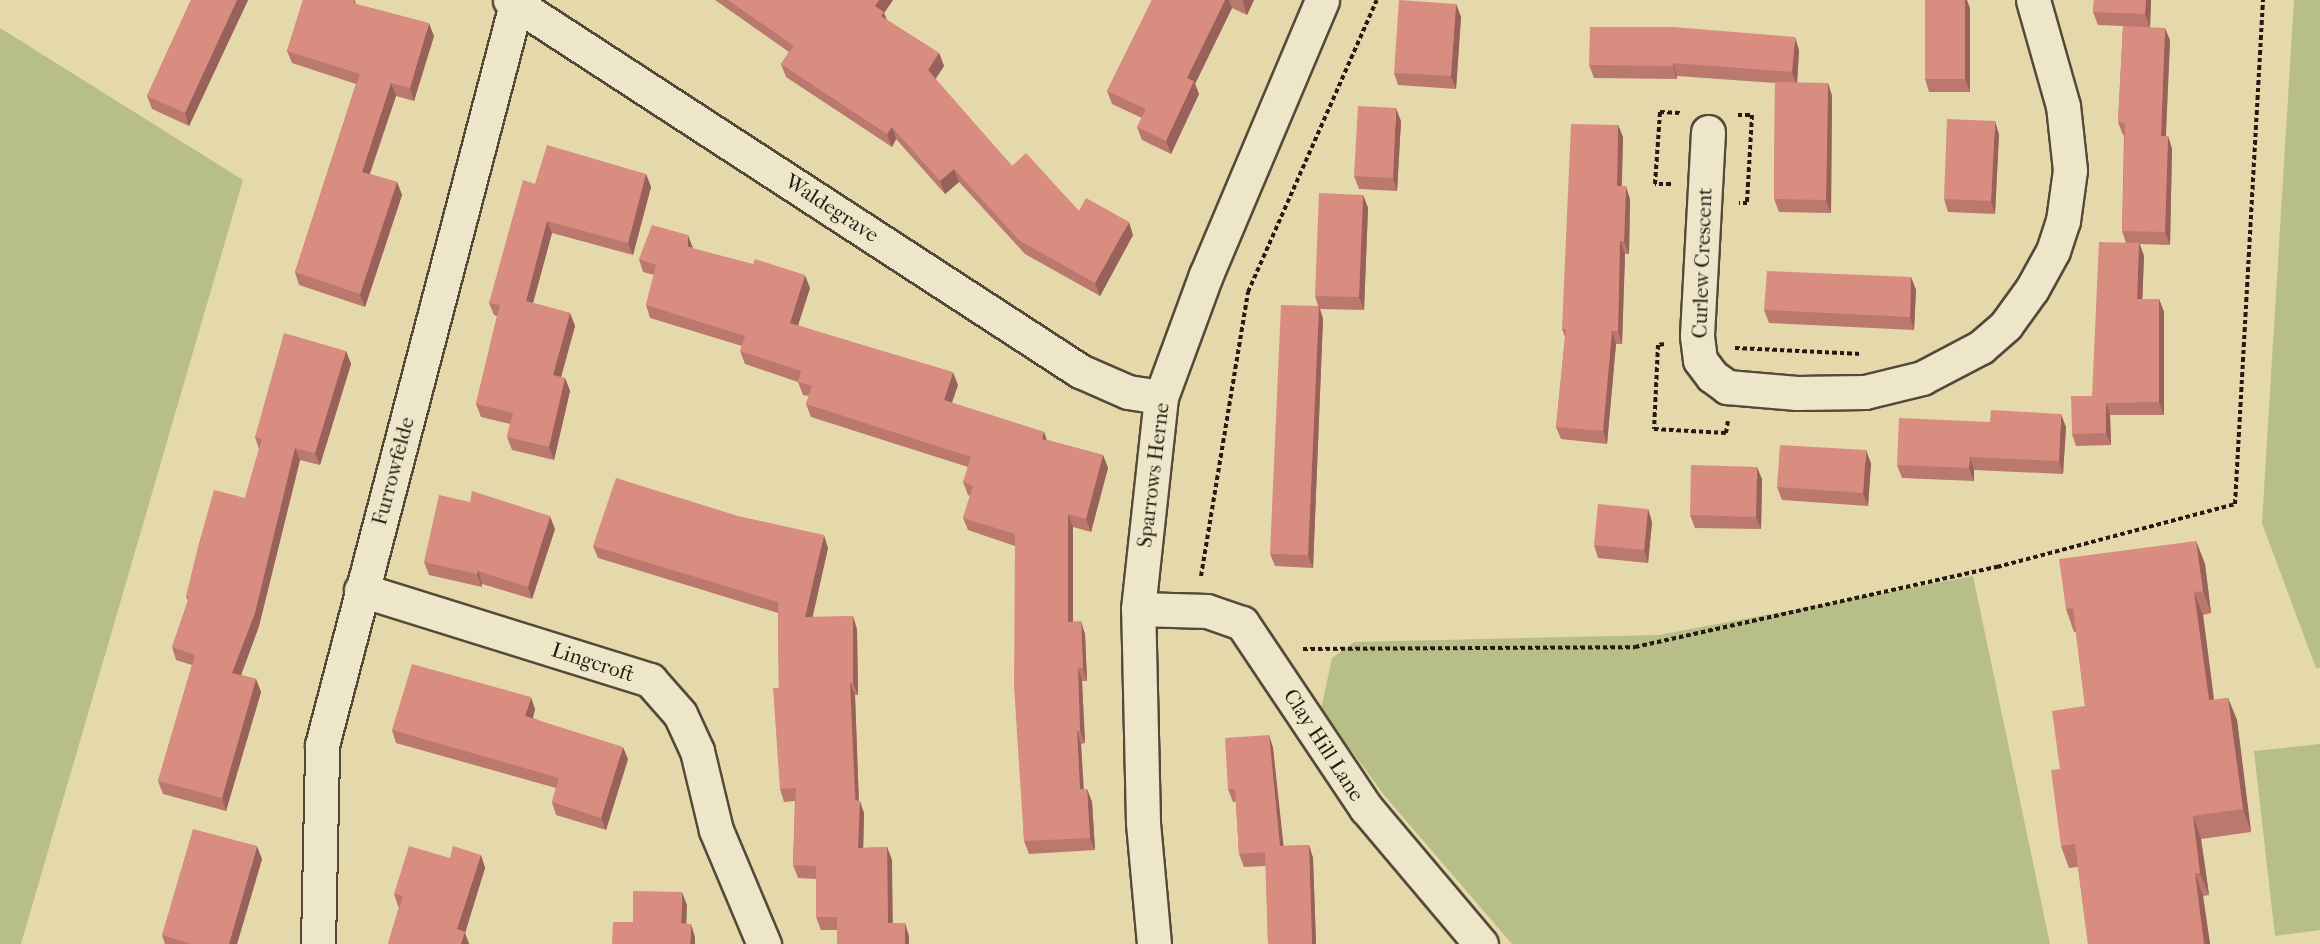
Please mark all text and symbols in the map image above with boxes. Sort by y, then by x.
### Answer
street label: Waldegrave [780,168,884,248]
street label: Curlew Crescent [1687,187,1717,339]
street label: Sparrows Herne [1132,401,1174,549]
street label: Furrowfelde [366,414,420,528]
street label: Lingcroft [549,637,637,687]
street label: Clay Hill Lane [1278,684,1370,806]

